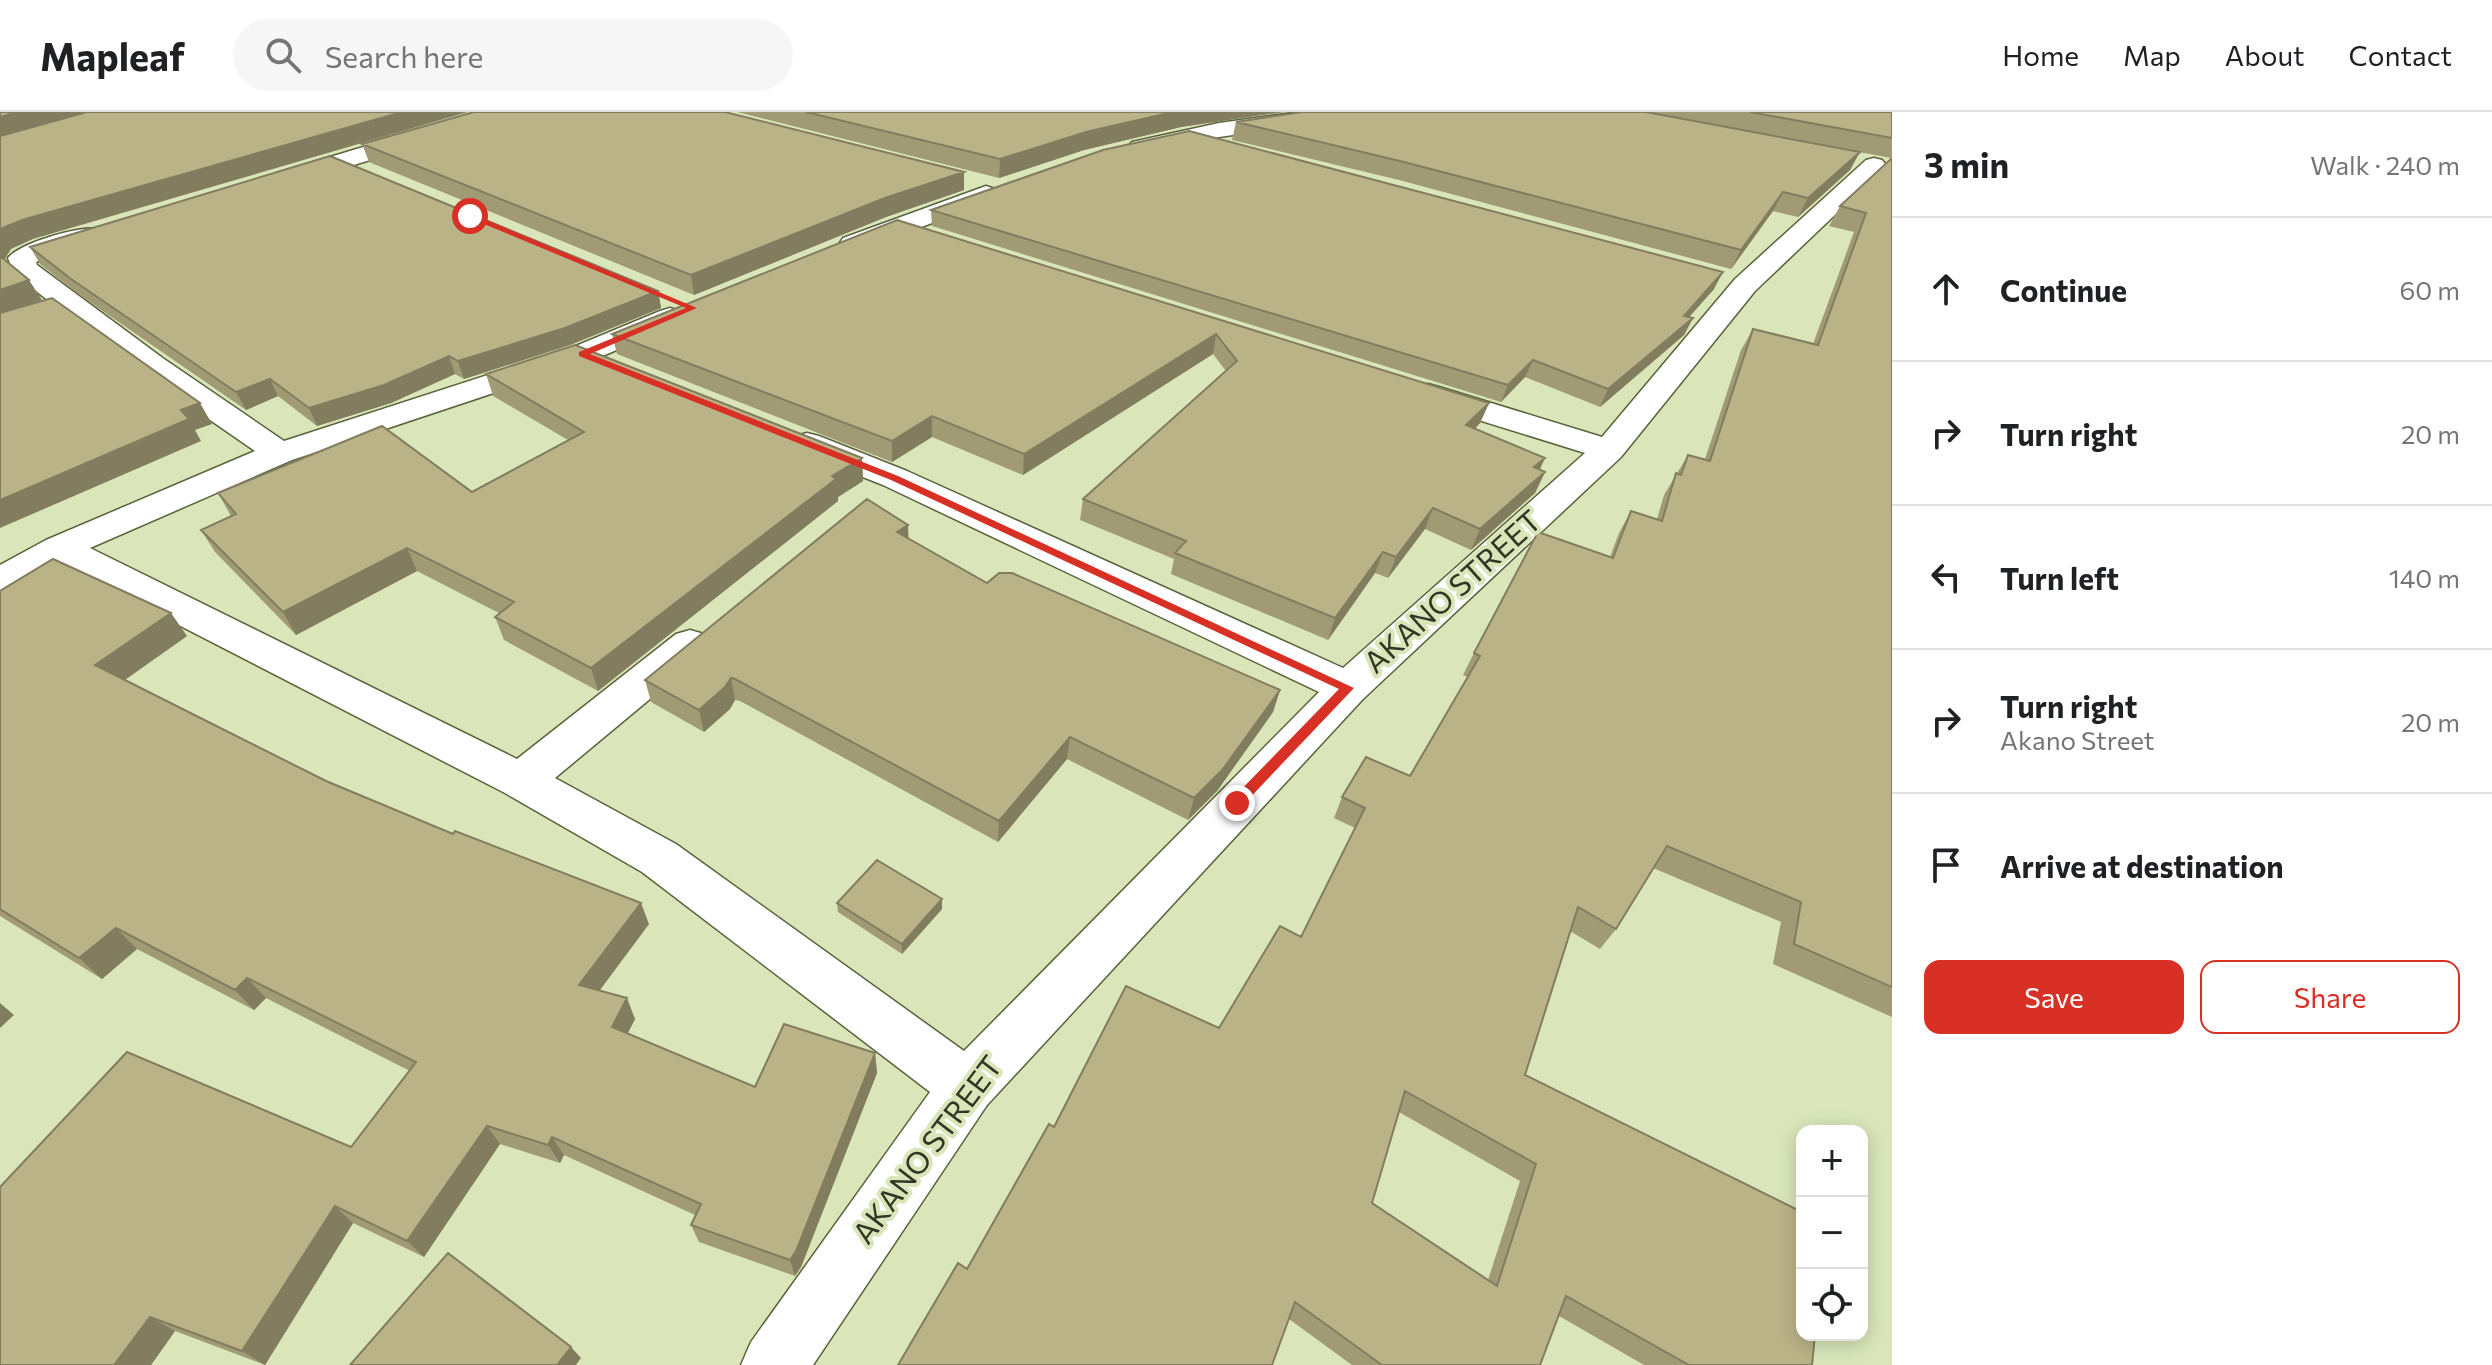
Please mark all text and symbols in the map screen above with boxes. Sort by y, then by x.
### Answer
search box [233,19,793,91]
text: Mapleaf [40,32,185,79]
icon: search [261,33,305,77]
text: Search here [325,37,483,74]
text: Home [2002,38,2079,72]
text: Map [2123,38,2181,72]
text: About [2225,38,2305,72]
text: Contact [2349,38,2452,72]
text: 3 min [1924,143,2009,185]
text: Walk · 240 m [2310,149,2460,180]
route start [452,198,488,234]
icon: ahead [1924,267,1968,311]
text: Continue [2000,271,2127,308]
text: 60 m [2400,274,2460,305]
icon: right [1924,411,1968,455]
text: Turn right [2000,415,2137,452]
text: 20 m [2401,418,2460,449]
street label: AKANO STREET [1355,501,1548,679]
icon: left [1924,555,1968,599]
text: Turn left [2000,559,2119,596]
text: 140 m [2389,562,2460,593]
text: Turn right [2000,687,2137,724]
icon: right [1924,699,1968,743]
text: 20 m [2401,706,2460,737]
text: Akano Street [2000,724,2155,755]
route end [1219,785,1255,821]
icon: arrive [1924,843,1968,887]
text: Arrive at destination [2000,847,2284,884]
button: Save [1924,960,2184,1034]
button: Share [2200,960,2460,1034]
street label: AKANO STREET [843,1047,1009,1250]
map controls [1796,1125,1868,1341]
button: + [1796,1125,1868,1197]
button: − [1796,1197,1868,1269]
button: locate [1796,1269,1868,1341]

